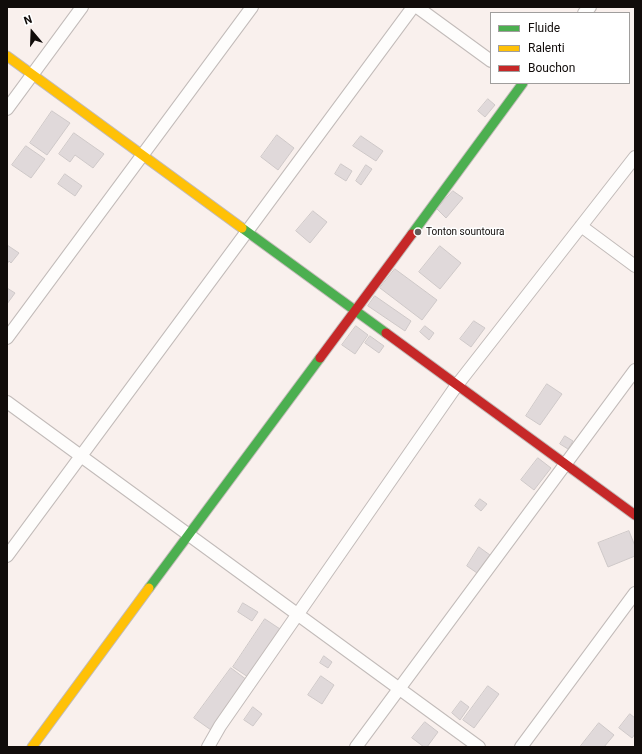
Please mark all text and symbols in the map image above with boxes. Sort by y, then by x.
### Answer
north arrow [12,12,52,52]
legend [490,12,630,84]
text: N [22,13,34,28]
text: Fluide [528,21,560,35]
text: Ralenti [528,41,565,55]
text: Bouchon [528,61,575,75]
place label: Tonton sountoura [426,226,505,238]
marker: Tonton sountoura [413,227,423,237]

